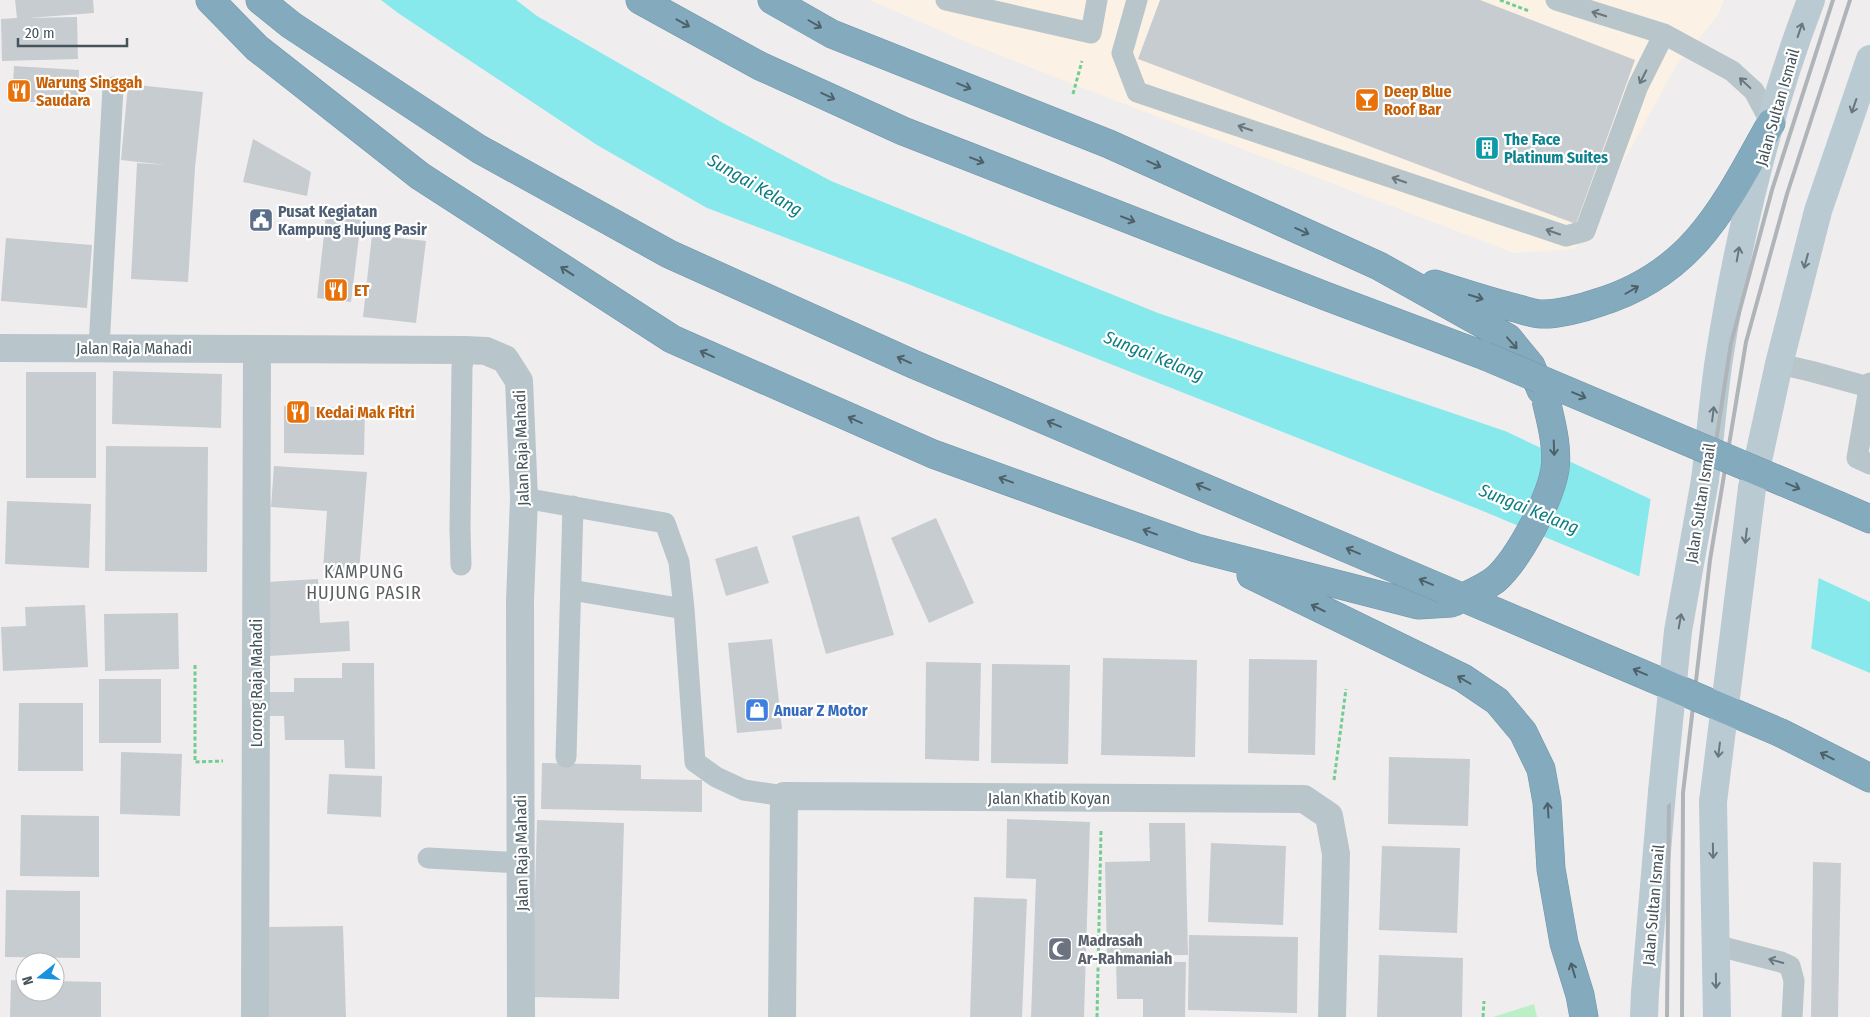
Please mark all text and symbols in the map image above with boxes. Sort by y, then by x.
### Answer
one-way arrow [1592,9,1608,18]
scale bar [18,15,126,47]
one-way arrow [675,19,689,29]
one-way arrow [807,19,822,29]
one-way arrow [1796,23,1805,38]
text: 20 m [25,24,55,42]
street label: Jalan Sultan Ismail [1752,46,1803,168]
one-way arrow [1637,69,1647,84]
place label: Warung Singgah Saudara [36,73,142,110]
one-way arrow [1738,77,1751,89]
restaurant icon: Warung Singgah Saudara [6,78,32,104]
place label: Deep Blue Roof Bar [1384,82,1452,119]
one-way arrow [957,83,972,92]
bar icon: Deep Blue Roof Bar [1354,87,1380,113]
one-way arrow [820,92,835,102]
one-way arrow [1849,97,1858,113]
one-way arrow [1238,123,1253,132]
place label: The Face Platinum Suites [1504,130,1608,167]
building icon: The Face Platinum Suites [1474,135,1500,161]
water label: Sungai Kelang [703,149,806,221]
one-way arrow [969,156,984,165]
one-way arrow [1146,159,1161,169]
one-way arrow [1392,175,1407,184]
place label: Pusat Kegiatan Kampung Hujung Pasir [278,202,427,239]
public building icon: Pusat Kegiatan Kampung Hujung Pasir [248,207,274,233]
one-way arrow [1120,215,1136,224]
one-way arrow [1294,227,1309,237]
one-way arrow [1546,227,1561,236]
one-way arrow [1734,246,1744,262]
one-way arrow [1800,252,1810,268]
one-way arrow [561,266,575,276]
restaurant icon: ET [323,277,349,303]
place label: ET [354,281,370,300]
one-way arrow [1624,285,1639,295]
one-way arrow [1467,292,1483,302]
water label: Sungai Kelang [1100,326,1207,386]
one-way arrow [1506,336,1518,349]
street label: Jalan Raja Mahadi [76,339,192,358]
one-way arrow [700,349,715,358]
one-way arrow [897,355,912,365]
street label: Jalan Raja Mahadi [510,390,533,506]
one-way arrow [1571,391,1586,401]
restaurant icon: Kedai Mak Fitri [285,399,311,425]
place label: Kedai Mak Fitri [316,403,415,422]
one-way arrow [1708,406,1718,422]
one-way arrow [848,414,863,424]
one-way arrow [1047,418,1062,428]
one-way arrow [1550,440,1559,456]
street label: Jalan Sultan Ismail [1682,442,1719,564]
one-way arrow [999,475,1014,484]
water label: Sungai Kelang [1475,479,1582,539]
one-way arrow [1785,481,1800,491]
one-way arrow [1196,482,1211,492]
one-way arrow [1143,527,1158,536]
one-way arrow [1741,528,1751,544]
one-way arrow [1346,545,1361,555]
district label: KAMPUNG HUJUNG PASIR [306,561,422,604]
one-way arrow [1419,576,1434,586]
one-way arrow [1311,603,1326,612]
one-way arrow [1675,614,1685,630]
street label: Lorong Raja Mahadi [247,619,266,747]
one-way arrow [1633,667,1648,677]
one-way arrow [1457,674,1471,684]
shop icon: Anuar Z Motor [744,697,770,723]
place label: Anuar Z Motor [773,701,868,720]
one-way arrow [1714,741,1724,757]
one-way arrow [1819,751,1834,761]
street label: Jalan Khatib Koyan [988,789,1110,808]
street label: Jalan Raja Mahadi [511,795,532,911]
one-way arrow [1543,802,1552,818]
one-way arrow [1709,842,1718,858]
street label: Jalan Sultan Ismail [1639,844,1668,966]
place label: Madrasah Ar-Rahmaniah [1077,931,1172,968]
mosque icon: Madrasah Ar-Rahmaniah [1047,936,1073,962]
north arrow [15,952,65,1002]
one-way arrow [1768,956,1784,965]
one-way arrow [1567,962,1577,978]
one-way arrow [1711,972,1721,989]
text: N [19,974,37,987]

